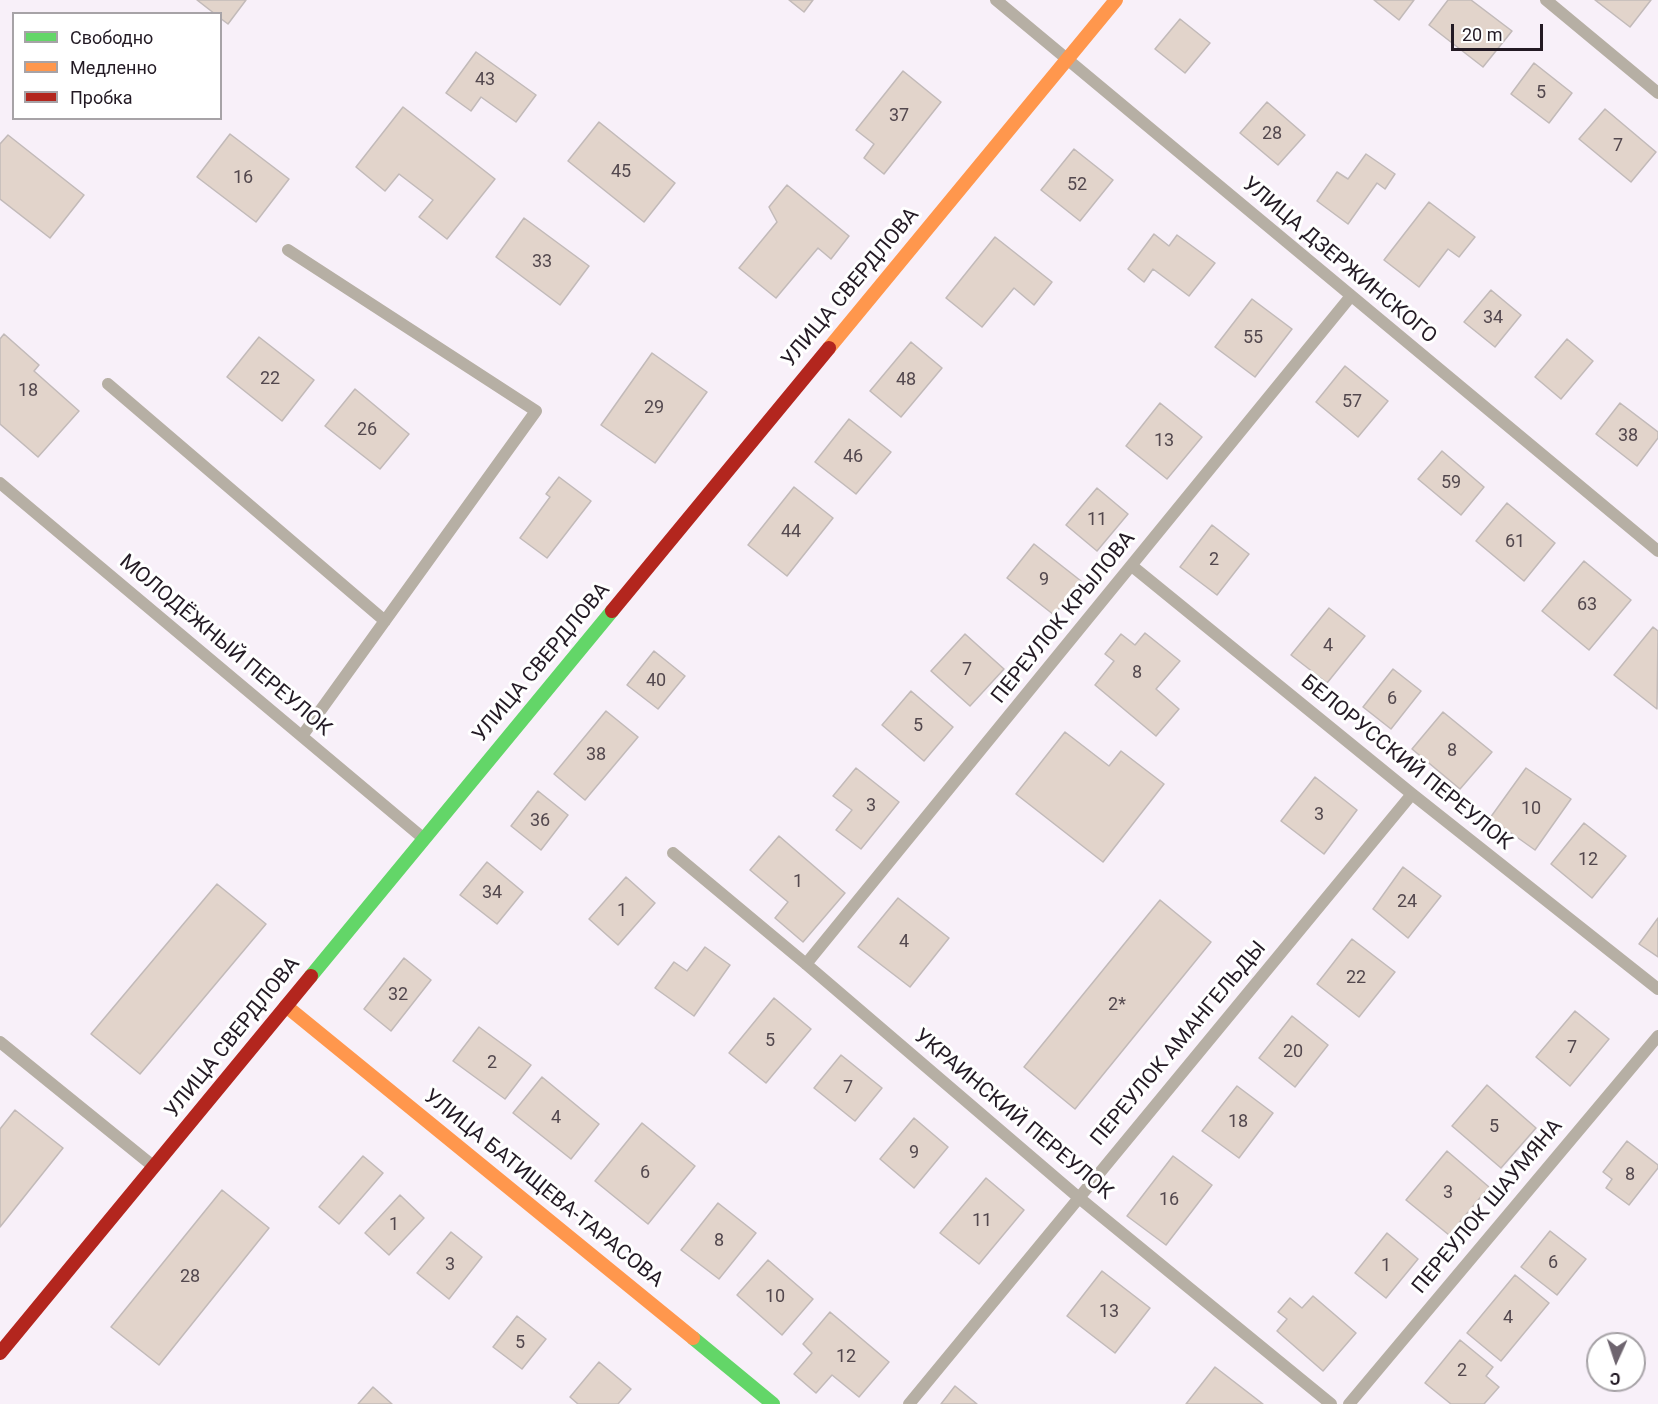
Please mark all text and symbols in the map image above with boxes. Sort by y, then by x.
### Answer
legend [12,12,222,120]
scale bar [1454,12,1546,50]
text: 20 m [1462,24,1502,45]
text: Свободно [70,27,153,48]
text: Медленно [70,57,157,78]
house number: 43 [475,69,495,91]
house number: 5 [1536,82,1546,104]
text: Пробка [70,87,133,108]
house number: 37 [889,105,909,127]
house number: 28 [1262,123,1282,145]
house number: 7 [1613,135,1623,157]
house number: 45 [611,161,631,183]
house number: 16 [233,167,253,189]
street label: УЛИЦА ДЗЕРЖИНСКОГО [1237,172,1441,350]
house number: 52 [1067,174,1087,196]
street label: УЛИЦА СВЕРДЛОВА [777,203,925,373]
house number: 33 [532,251,552,273]
house number: 34 [1483,307,1503,329]
house number: 55 [1243,327,1263,349]
house number: 22 [260,368,280,390]
house number: 48 [896,369,916,391]
house number: 18 [18,380,38,402]
house number: 57 [1342,391,1362,413]
house number: 29 [644,397,664,419]
house number: 26 [357,419,377,441]
house number: 38 [1618,425,1638,447]
house number: 13 [1154,430,1174,452]
house number: 46 [843,446,863,468]
house number: 59 [1441,472,1461,494]
house number: 11 [1087,509,1107,531]
house number: 44 [781,521,801,543]
street label: ПЕРЕУЛОК КРЫЛОВА [987,527,1141,709]
house number: 61 [1505,531,1525,553]
house number: 2 [1209,549,1219,571]
street label: МОЛОДЁЖНЫЙ ПЕРЕУЛОК [114,550,336,742]
house number: 9 [1039,569,1049,591]
street label: УЛИЦА СВЕРДЛОВА [468,578,616,748]
house number: 63 [1577,594,1597,616]
house number: 4 [1323,635,1333,657]
house number: 7 [962,659,972,681]
house number: 8 [1132,662,1142,684]
house number: 40 [646,670,666,692]
street label: БЕЛОРУССКИЙ ПЕРЕУЛОК [1295,670,1517,856]
house number: 6 [1387,688,1397,710]
house number: 5 [913,715,923,737]
house number: 8 [1447,740,1457,762]
house number: 38 [586,744,606,766]
house number: 3 [866,795,876,817]
house number: 10 [1521,798,1541,820]
house number: 3 [1314,804,1324,826]
house number: 36 [530,810,550,832]
house number: 12 [1578,849,1598,871]
house number: 1 [793,871,803,893]
house number: 34 [482,882,502,904]
house number: 24 [1397,891,1417,913]
house number: 1 [617,900,627,922]
house number: 4 [899,931,909,953]
street label: ПЕРЕУЛОК АМАНГЕЛЬДЫ [1086,937,1272,1151]
street label: УЛИЦА СВЕРДЛОВА [160,952,306,1124]
house number: 22 [1346,967,1366,989]
house number: 32 [388,984,408,1006]
house number: 2* [1108,994,1126,1016]
street label: УКРАИНСКИЙ ПЕРЕУЛОК [908,1024,1118,1206]
house number: 5 [765,1030,775,1052]
house number: 7 [1567,1037,1577,1059]
house number: 20 [1283,1041,1303,1063]
house number: 2 [487,1052,497,1074]
house number: 7 [843,1077,853,1099]
street label: УЛИЦА БАТИЩЕВА-ТАРАСОВА [418,1085,668,1293]
house number: 4 [551,1107,561,1129]
house number: 18 [1228,1111,1248,1133]
street label: ПЕРЕУЛОК ШАУМЯНА [1408,1115,1568,1299]
house number: 5 [1489,1116,1499,1138]
house number: 9 [909,1142,919,1164]
house number: 6 [640,1162,650,1184]
house number: 8 [1625,1164,1635,1186]
house number: 3 [1443,1182,1453,1204]
house number: 16 [1159,1189,1179,1211]
house number: 11 [972,1210,992,1232]
house number: 1 [389,1214,399,1236]
house number: 8 [714,1230,724,1252]
house number: 6 [1548,1252,1558,1274]
house number: 3 [445,1254,455,1276]
house number: 1 [1381,1255,1391,1277]
house number: 28 [180,1266,200,1288]
house number: 10 [765,1286,785,1308]
house number: 13 [1099,1301,1119,1323]
house number: 4 [1503,1307,1513,1329]
house number: 5 [515,1332,525,1354]
north arrow [1586,1332,1646,1392]
house number: 12 [836,1346,856,1368]
house number: 2 [1457,1360,1467,1382]
text: С [1609,1369,1621,1388]

